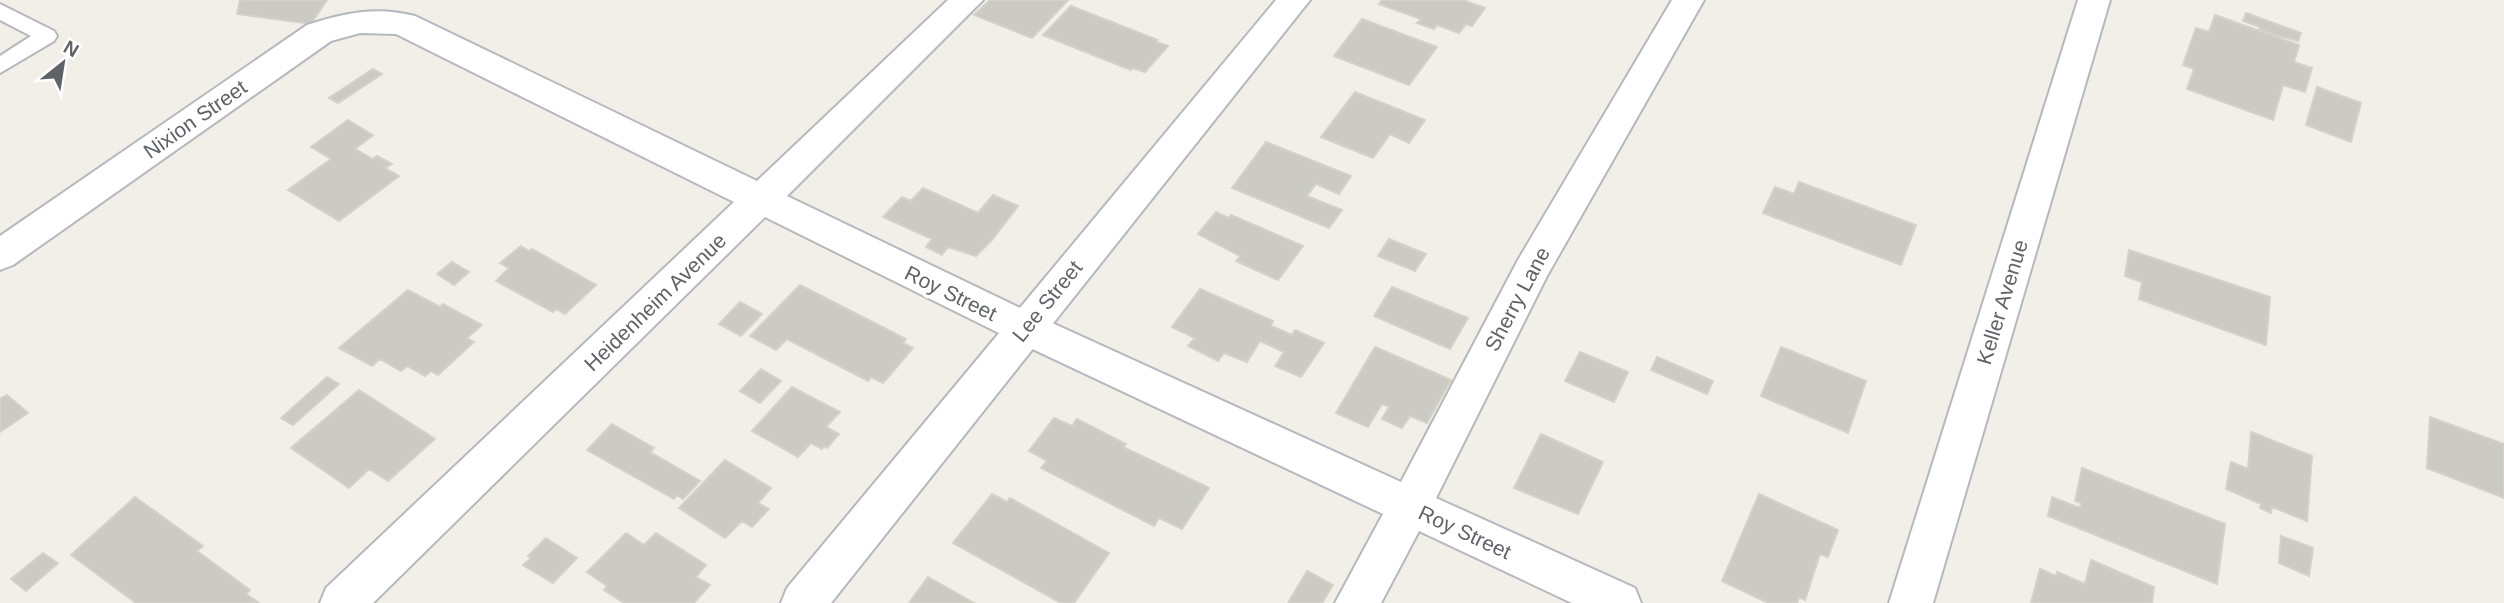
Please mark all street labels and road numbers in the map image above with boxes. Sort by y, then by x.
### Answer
street label: Nixion Street [139,75,251,163]
street label: Heidenheim Avenue [580,229,730,375]
street label: Keller Avenue [1972,237,2032,367]
street label: Sherry Lane [1480,243,1554,355]
street label: Lee Street [1008,256,1087,346]
street label: Roy Street [901,261,1001,325]
street label: Roy Street [1415,501,1515,563]

